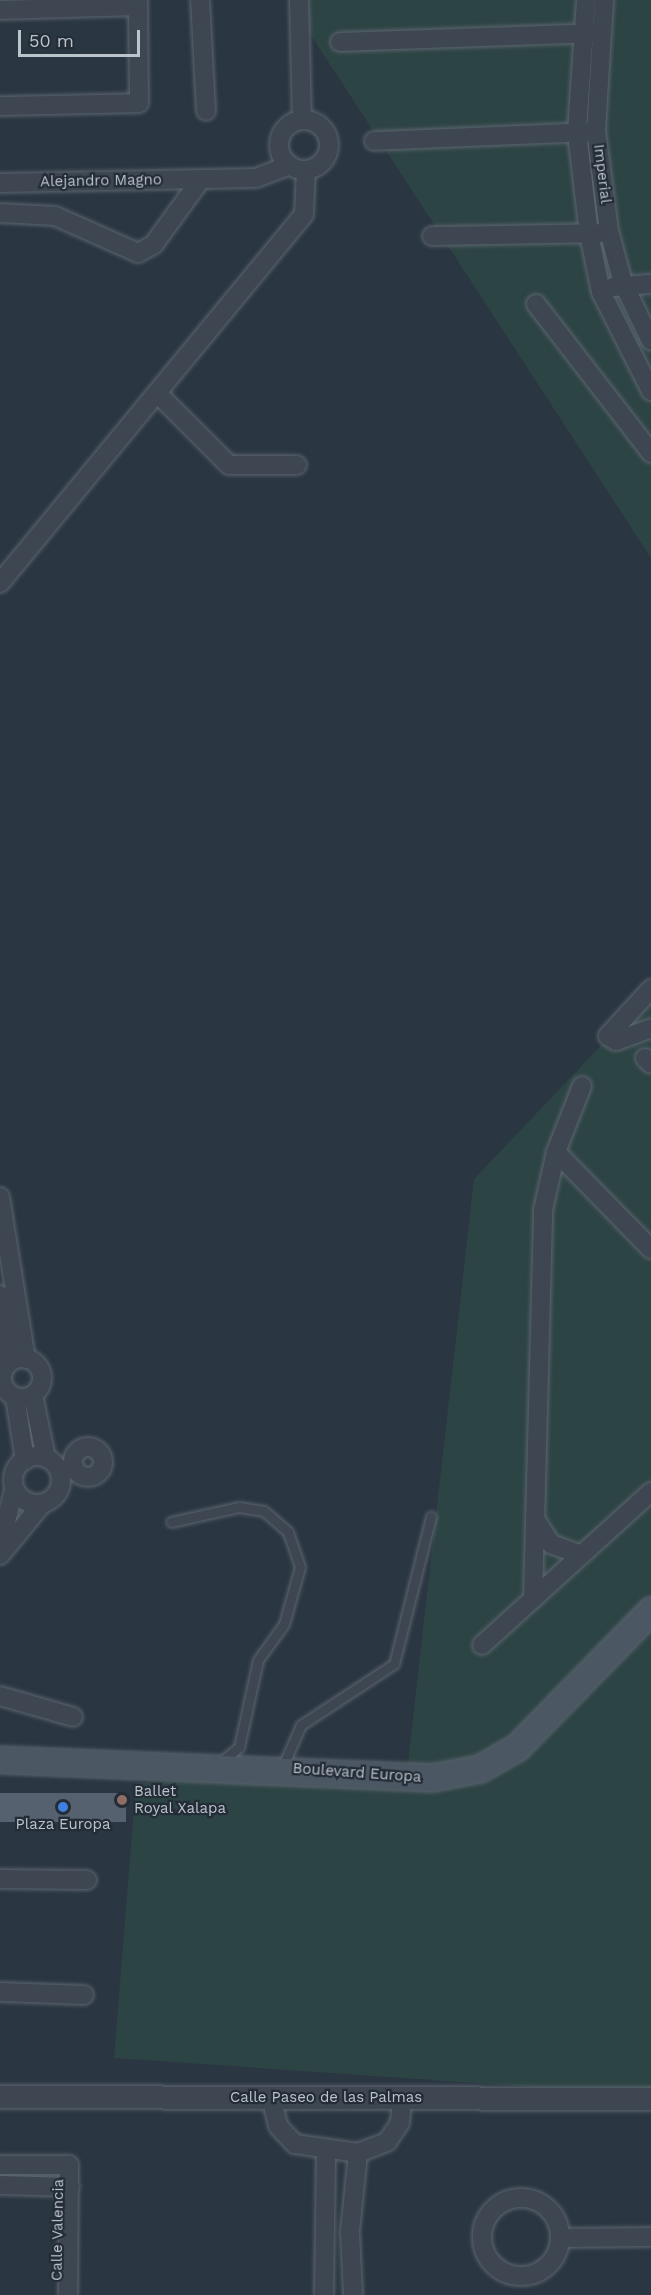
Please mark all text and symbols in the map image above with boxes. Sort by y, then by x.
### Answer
scale bar [21,18,142,56]
text: 50 m [29,30,74,51]
street label: Imperial [589,143,615,205]
street label: Alejandro Magno [40,171,162,191]
street label: Boulevard Europa [292,1760,422,1786]
place label: Ballet Royal Xalapa [134,1782,227,1817]
marker: Ballet Royal Xalapa [115,1793,129,1807]
marker: Plaza Europa [56,1800,70,1814]
place label: Plaza Europa [15,1816,111,1834]
street label: Calle Paseo de las Palmas [230,2089,422,2107]
street label: Calle Valencia [48,2179,68,2281]

